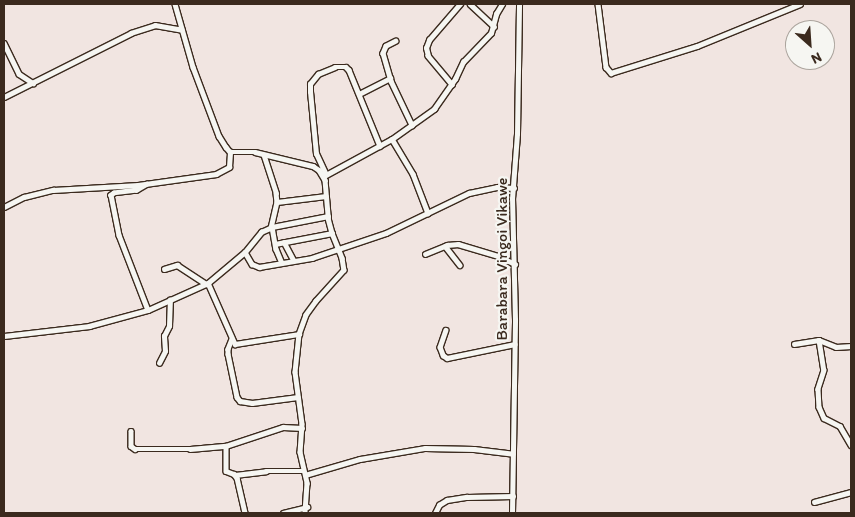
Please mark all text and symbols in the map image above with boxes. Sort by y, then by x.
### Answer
north arrow [785,20,835,70]
text: N [808,48,824,68]
street label: Barabara Vingoi Vikawe [492,178,512,340]

